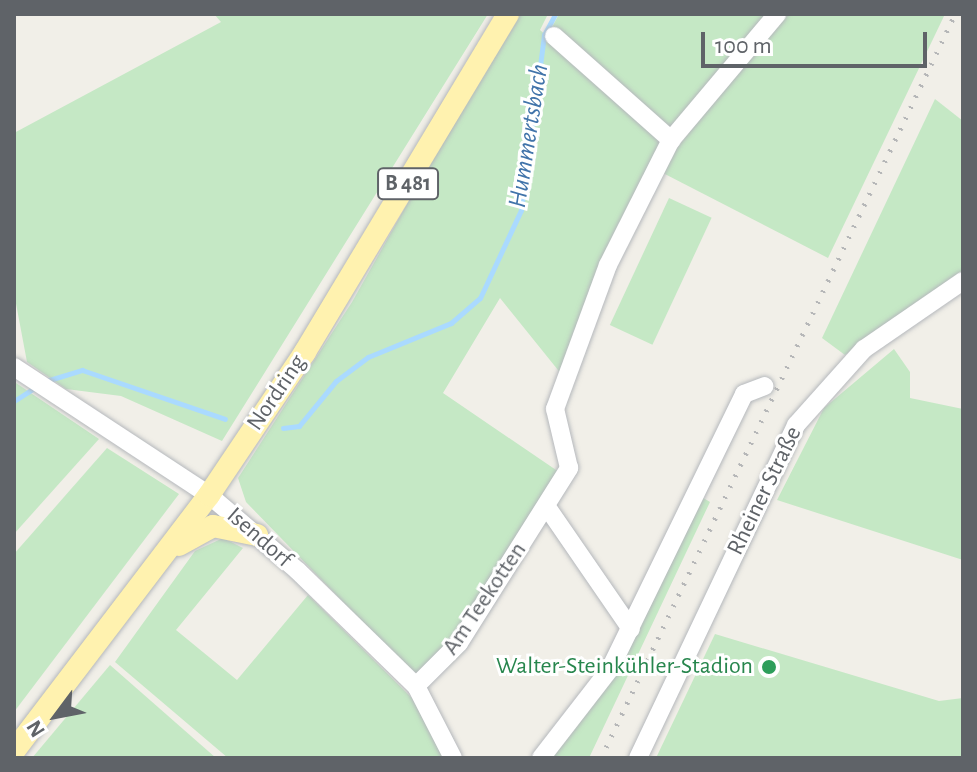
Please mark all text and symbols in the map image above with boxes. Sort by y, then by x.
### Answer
scale bar [705,16,931,66]
text: 100 m [715,34,772,58]
water label: Hummertsbach [502,62,556,210]
road number: B 481 [376,166,440,202]
street label: Nordring [241,350,313,436]
street label: Rheiner Straße [721,422,809,560]
street label: Isendorf [220,502,298,574]
street label: Am Teekotten [437,537,533,661]
place label: Walter-Steinkühler-Stadion [496,653,753,681]
marker: Walter-Steinkühler-Stadion [760,658,778,676]
north arrow [16,676,96,756]
text: N [22,716,49,741]

